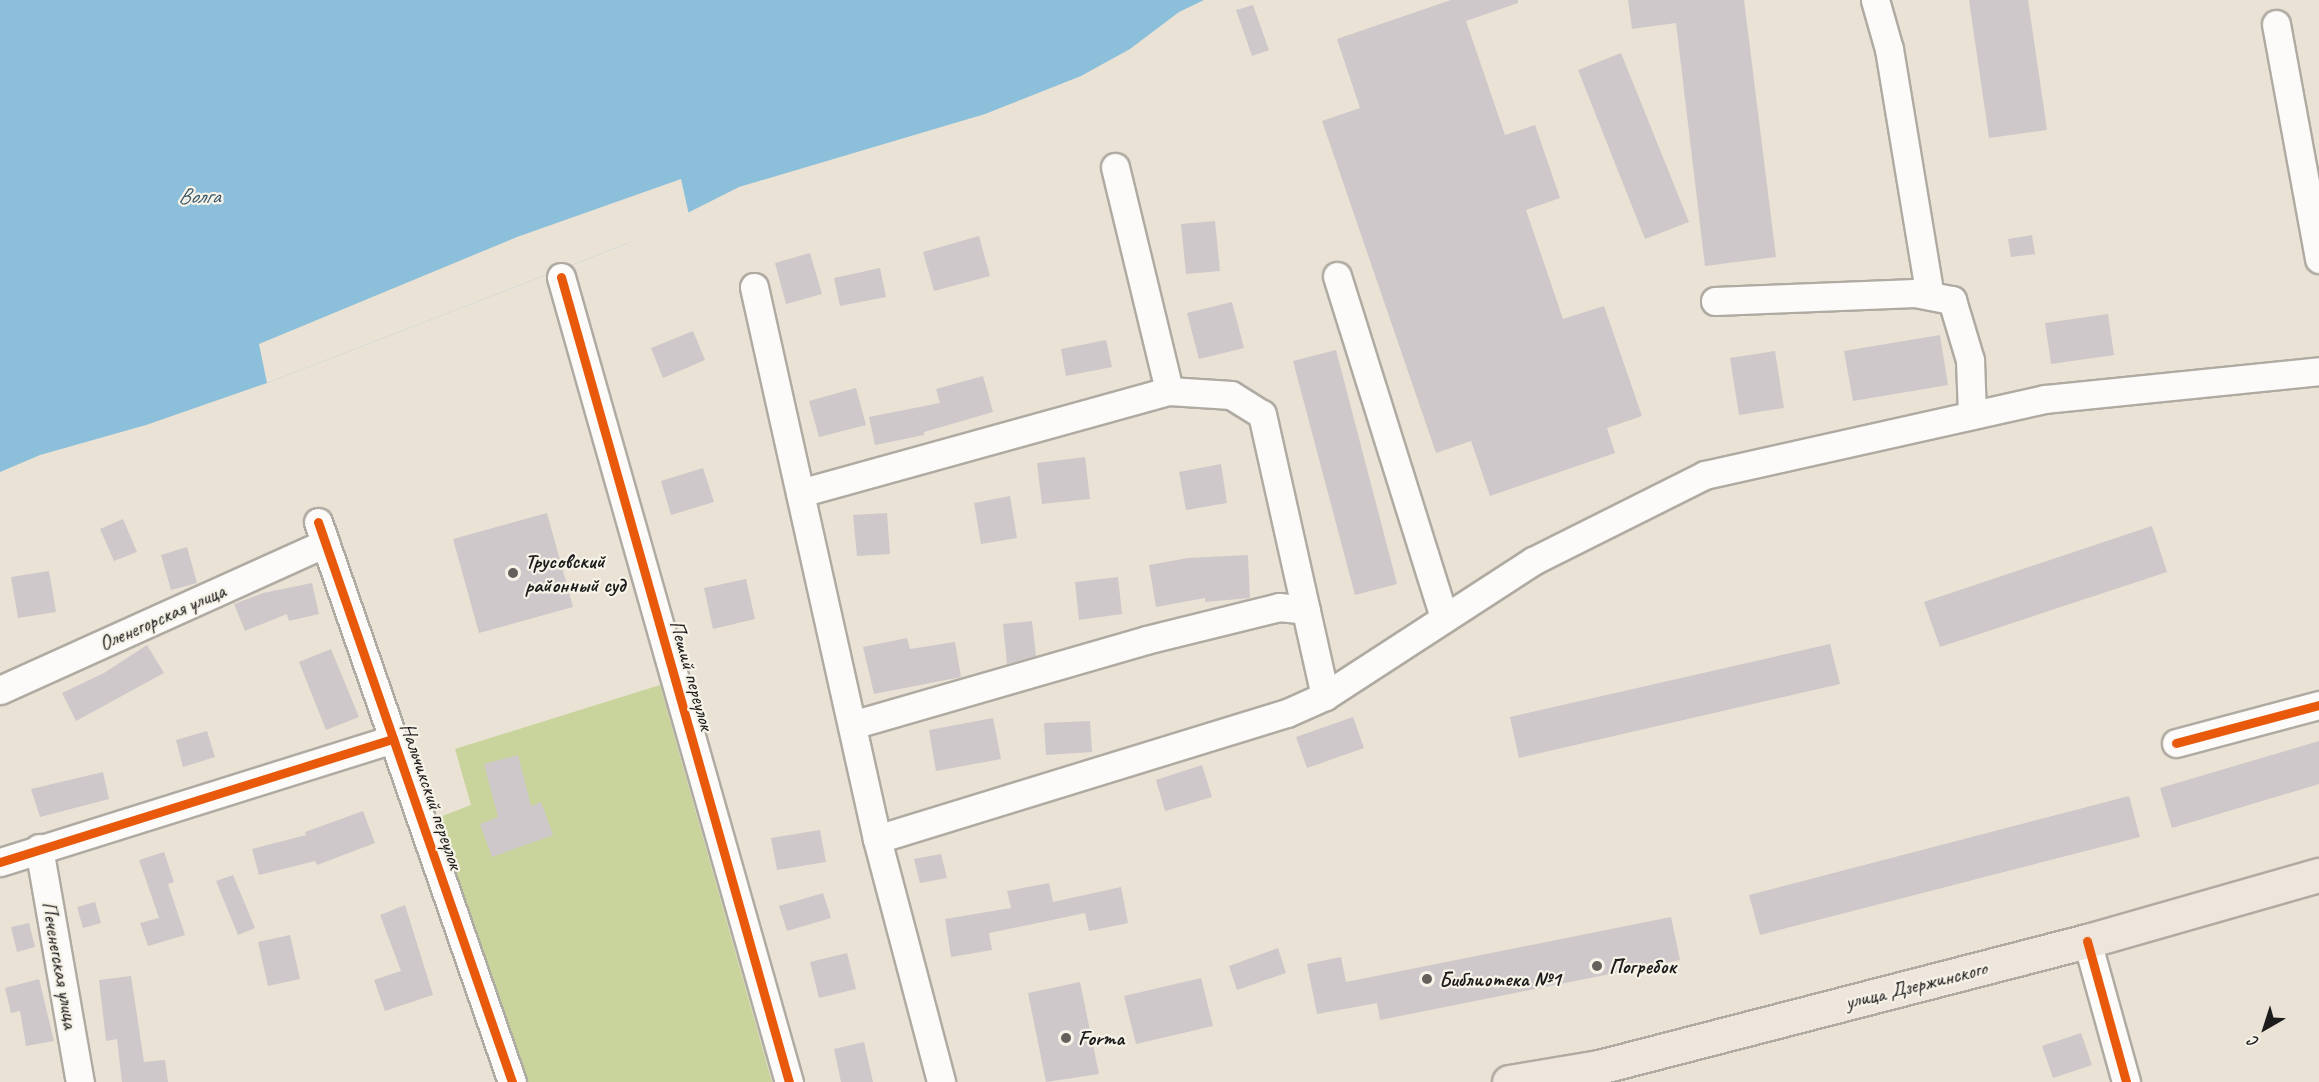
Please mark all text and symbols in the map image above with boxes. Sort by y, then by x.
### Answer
water label: Волга [178,184,220,210]
place label: Трусовский районный суд [525,548,625,598]
marker: Трусовский районный суд [506,566,520,580]
street label: Оленегорская улица [94,578,230,656]
street label: Пеший переулок [664,617,720,733]
street label: Нальчикский переулок [395,719,469,873]
street label: Печенегская улица [36,899,84,1031]
place label: Погребок [1609,953,1676,979]
street label: улица Дзержинского [1843,955,1989,1015]
marker: Погребок [1590,959,1604,973]
place label: Библиотека №1 [1439,966,1561,992]
marker: Библиотека №1 [1420,972,1434,986]
north arrow [2235,998,2295,1058]
place label: Forma [1078,1025,1124,1051]
marker: Forma [1059,1031,1073,1045]
text: С [2244,1032,2263,1052]

